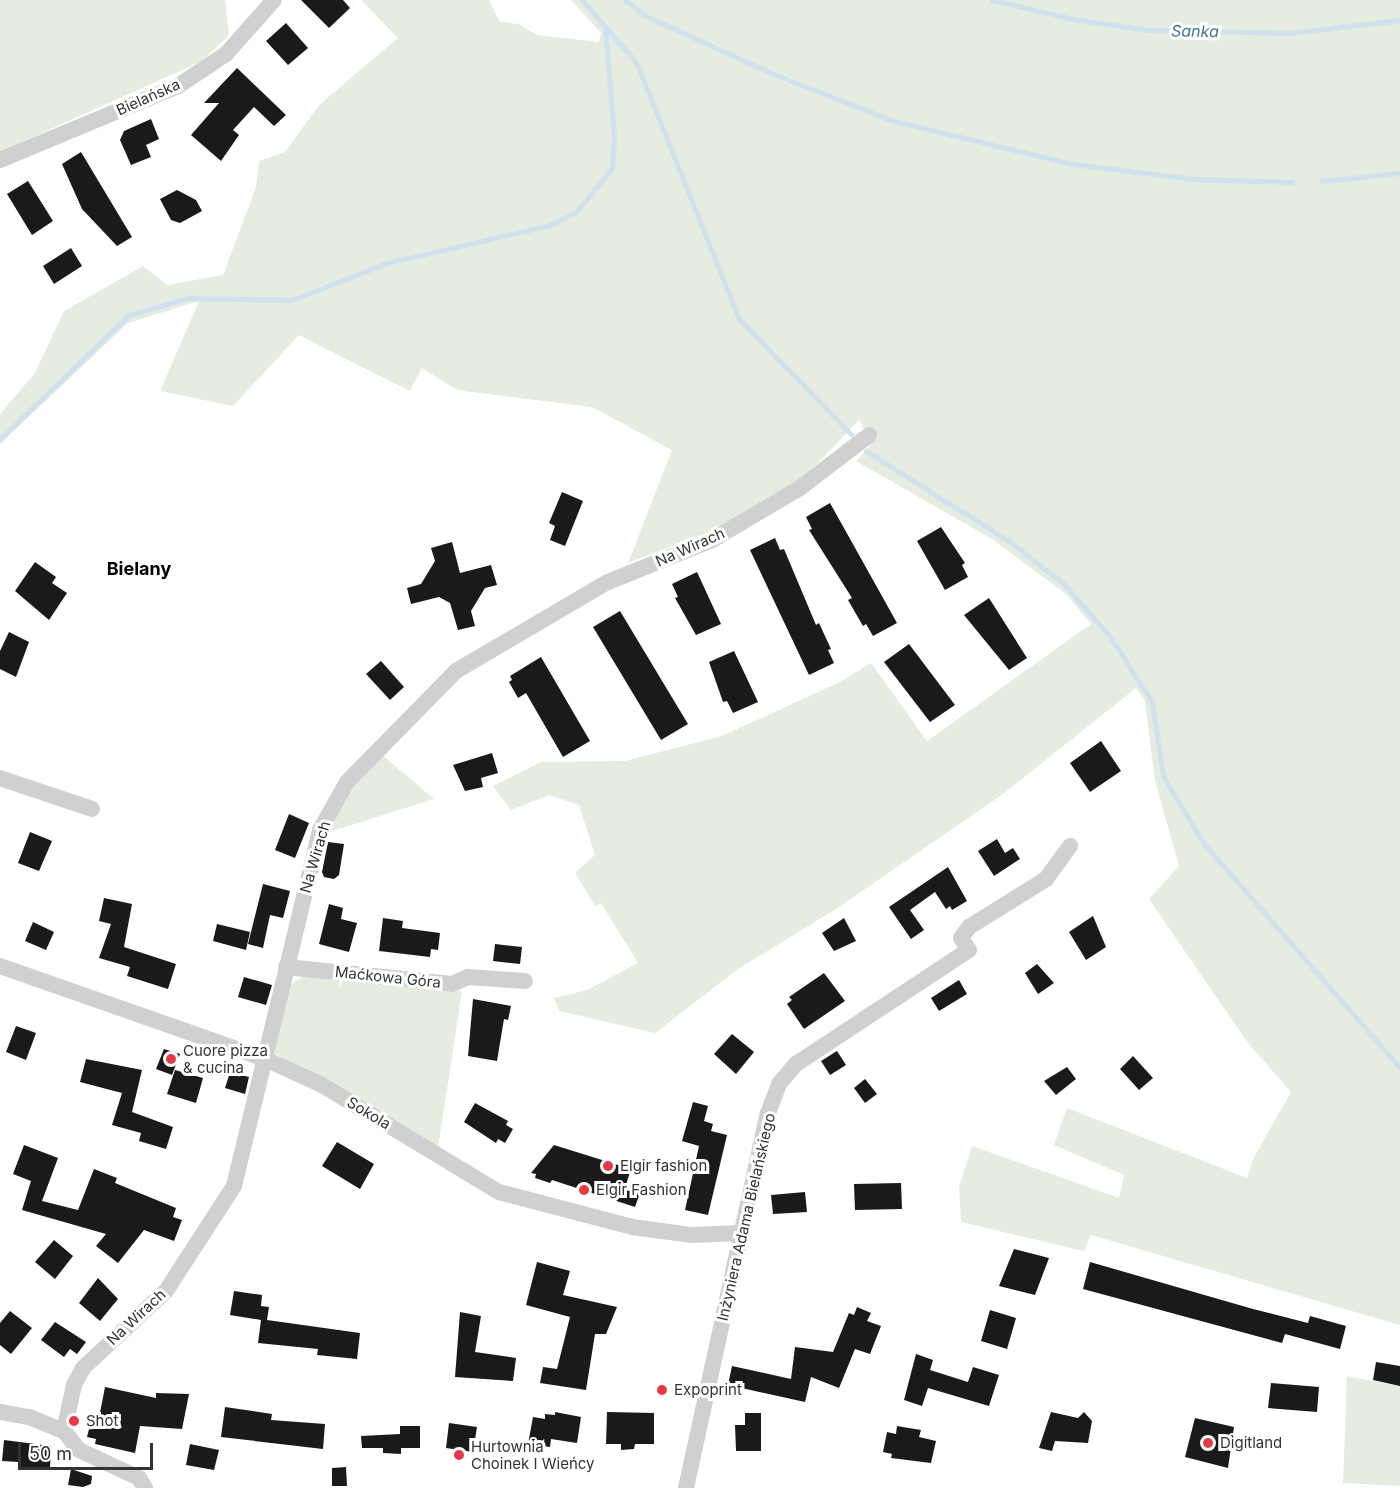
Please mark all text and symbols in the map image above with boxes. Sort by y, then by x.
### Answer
water label: Sanka [1171,21,1219,41]
street label: Bielańska [113,75,183,119]
street label: Na Wirach [653,524,727,570]
district label: Bielany [107,558,171,580]
street label: Na Wirach [296,819,334,895]
street label: Maćkowa Góra [334,962,442,992]
place label: Cuore pizza & cucina [183,1041,268,1076]
marker: Cuore pizza & cucina [164,1052,178,1066]
street label: Sokola [344,1093,394,1133]
street label: Inżyniera Adama Bielańskiego [713,1111,779,1323]
place label: Elgir fashion [620,1157,707,1175]
marker: Elgir fashion [601,1159,615,1173]
place label: Elgir Fashion [596,1181,687,1199]
marker: Elgir Fashion [577,1183,591,1197]
street label: Na Wirach [103,1285,169,1349]
place label: Expoprint [674,1381,742,1399]
marker: Expoprint [655,1383,669,1397]
place label: Shot [86,1412,118,1430]
marker: Shot [67,1414,81,1428]
scale bar [21,1431,156,1469]
place label: Digitland [1220,1434,1282,1452]
marker: Digitland [1201,1436,1215,1450]
place label: Hurtownia Choinek I Wieńcy [471,1437,594,1472]
text: 50 m [29,1443,72,1464]
marker: Hurtownia Choinek I Wieńcy [452,1448,466,1462]

